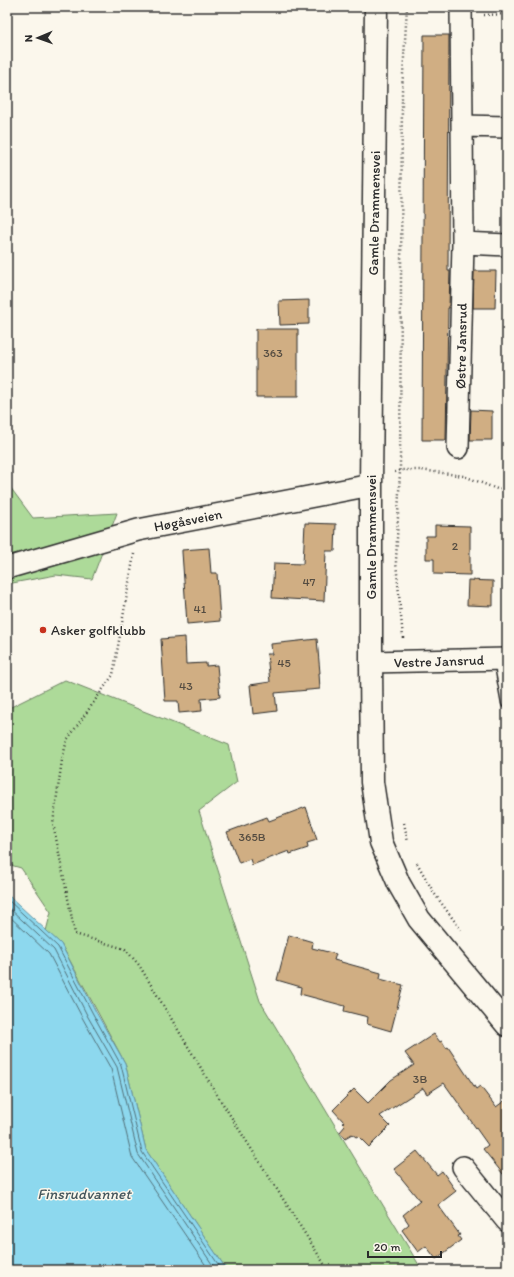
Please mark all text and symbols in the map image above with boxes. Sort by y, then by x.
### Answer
north arrow [18,18,58,58]
text: N [22,34,35,42]
street label: Gamle Drammensvei [365,150,384,276]
street label: Østre Jansrud [452,303,471,389]
house number: 363 [263,346,283,360]
street label: Gamle Drammensvei [363,475,380,599]
street label: Høgåsveien [153,506,224,535]
house number: 2 [452,539,459,553]
house number: 47 [302,575,316,589]
house number: 41 [194,602,207,616]
place label: Asker golfklubb [51,622,146,639]
marker: Asker golfklubb [38,625,48,635]
street label: Vestre Jansrud [394,651,485,672]
house number: 45 [277,656,291,670]
house number: 43 [179,679,193,693]
house number: 365B [239,830,266,844]
house number: 3B [413,1072,427,1086]
water label: Finsrudvannet [37,1185,132,1203]
scale bar [368,1233,441,1259]
text: 20 m [374,1240,401,1254]

